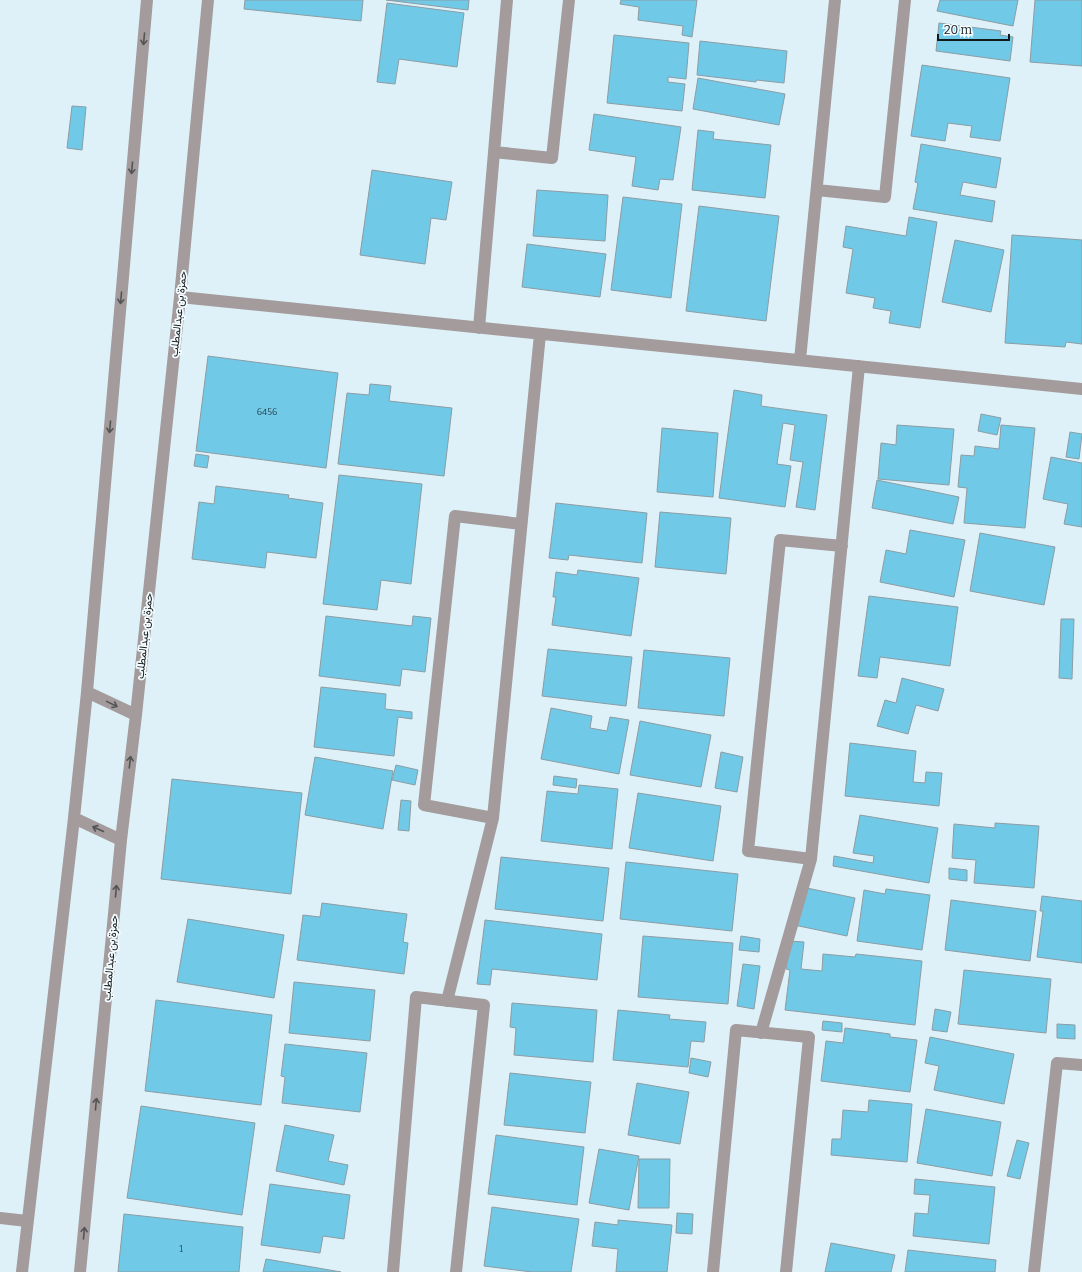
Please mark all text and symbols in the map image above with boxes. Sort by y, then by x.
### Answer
scale bar [938,16,1009,42]
text: 20 m [944,23,973,37]
one-way arrow [140,32,147,45]
one-way arrow [129,161,136,174]
street label: حمزة بن عبدالمطلب [168,270,189,358]
one-way arrow [118,291,125,304]
house number: 6456 [257,407,277,417]
one-way arrow [106,420,114,433]
street label: حمزة بن عبدالمطلب [134,592,155,680]
one-way arrow [105,701,117,708]
one-way arrow [127,755,134,768]
one-way arrow [92,825,104,832]
one-way arrow [113,885,120,898]
street label: حمزة بن عبدالمطلب [100,914,121,1002]
one-way arrow [92,1098,100,1111]
one-way arrow [80,1227,87,1240]
house number: 1 [179,1244,183,1254]

